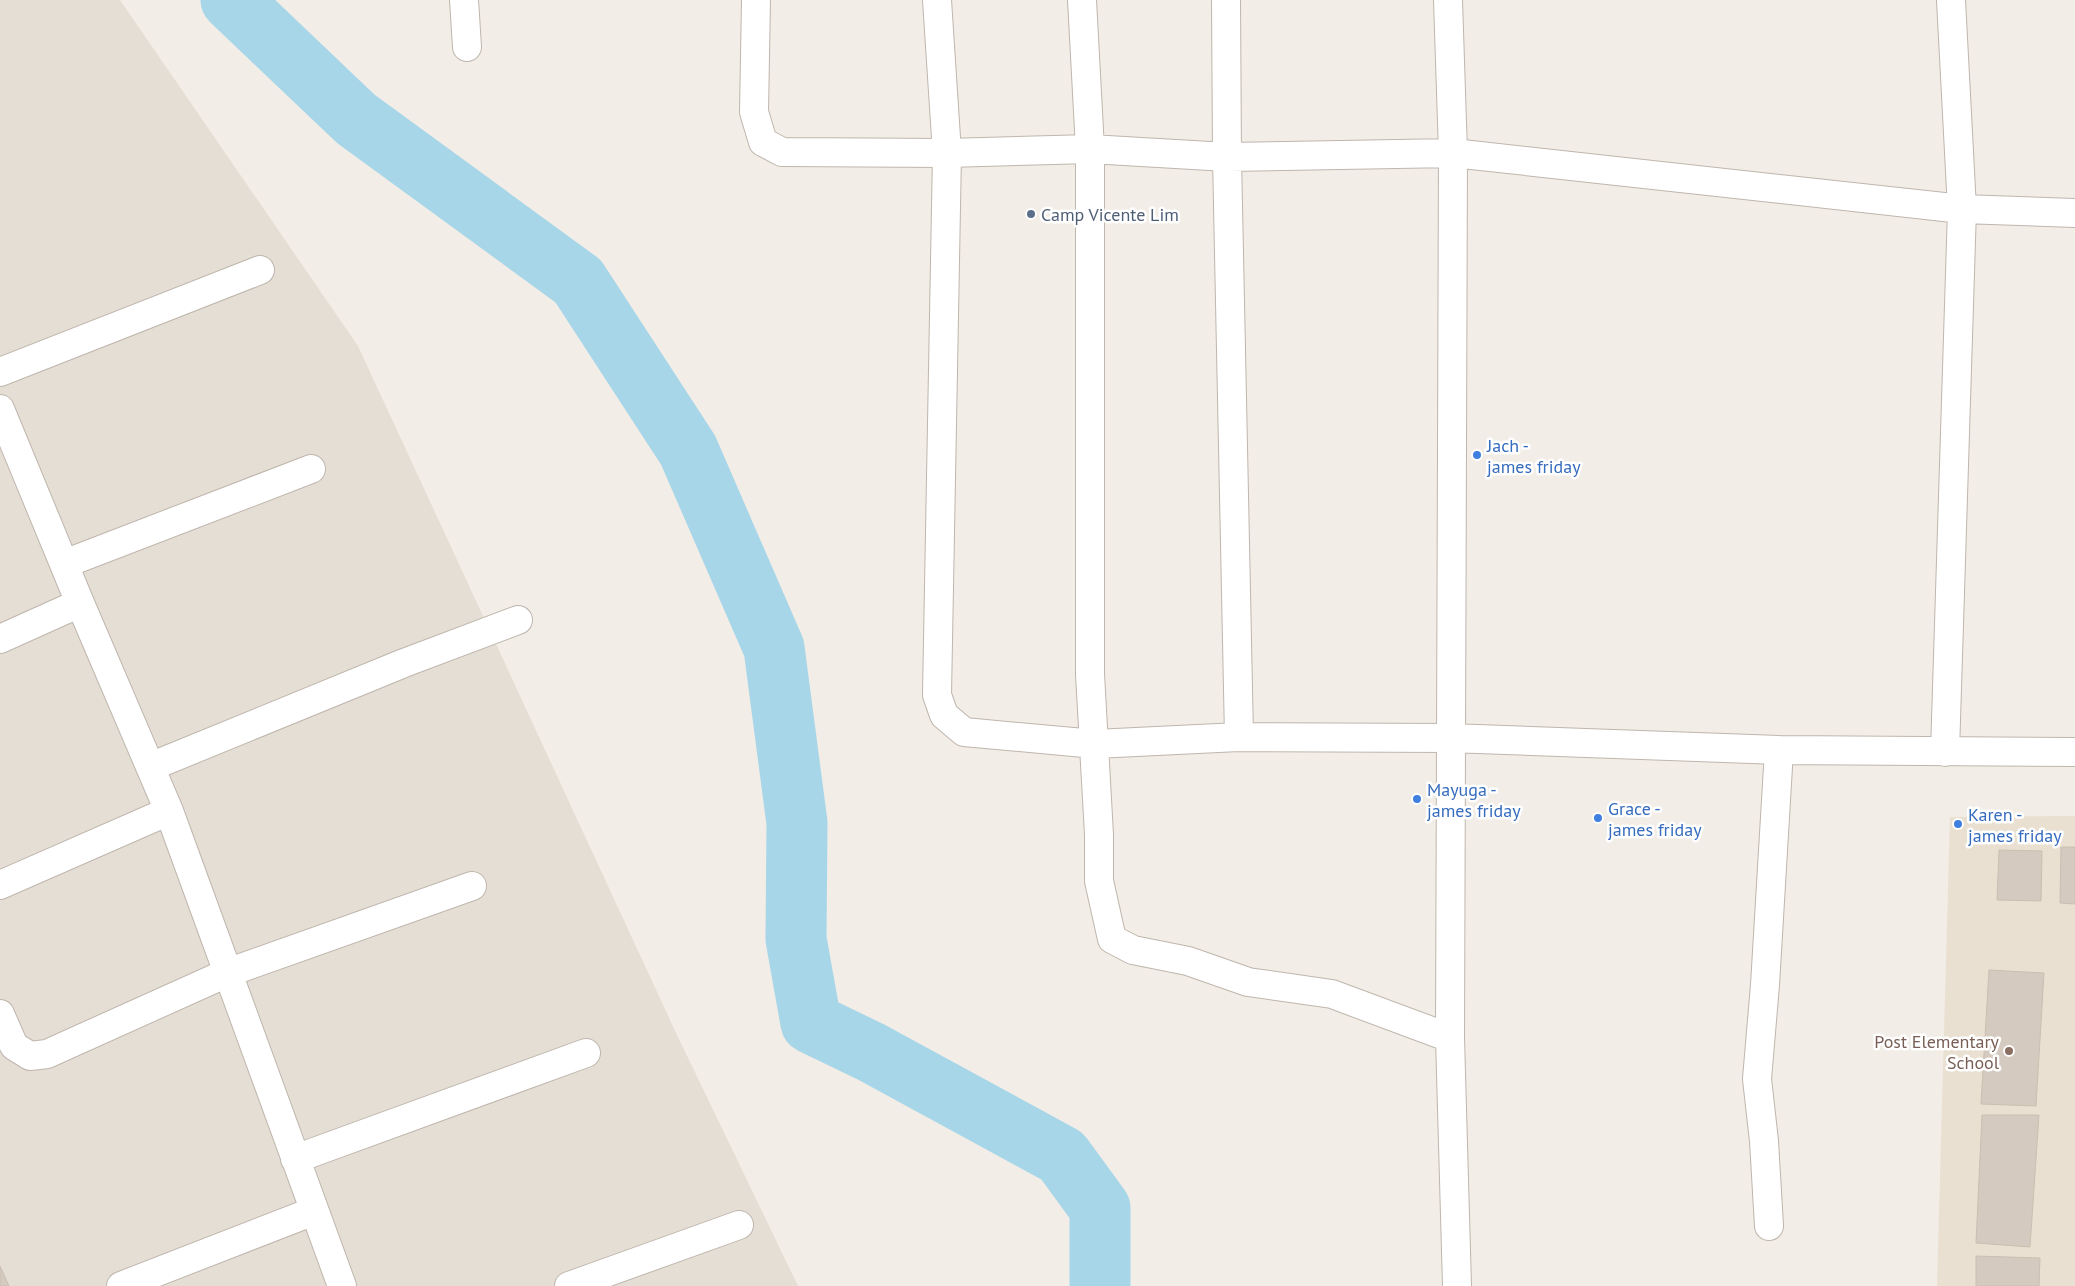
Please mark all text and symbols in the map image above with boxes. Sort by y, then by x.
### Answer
place label: Camp Vicente Lim [1041,203,1179,226]
marker: Camp Vicente Lim [1025,208,1037,220]
place label: Jach - james friday [1486,434,1581,478]
marker: Jach - james friday [1471,449,1483,461]
place label: Mayuga - james friday [1427,778,1521,822]
marker: Mayuga - james friday [1411,793,1423,805]
place label: Grace - james friday [1608,797,1702,841]
place label: Karen - james friday [1968,803,2062,847]
marker: Grace - james friday [1592,812,1604,824]
marker: Karen - james friday [1952,818,1964,830]
place label: Post Elementary School [1874,1030,2000,1074]
marker: Post Elementary School [2003,1045,2015,1057]

